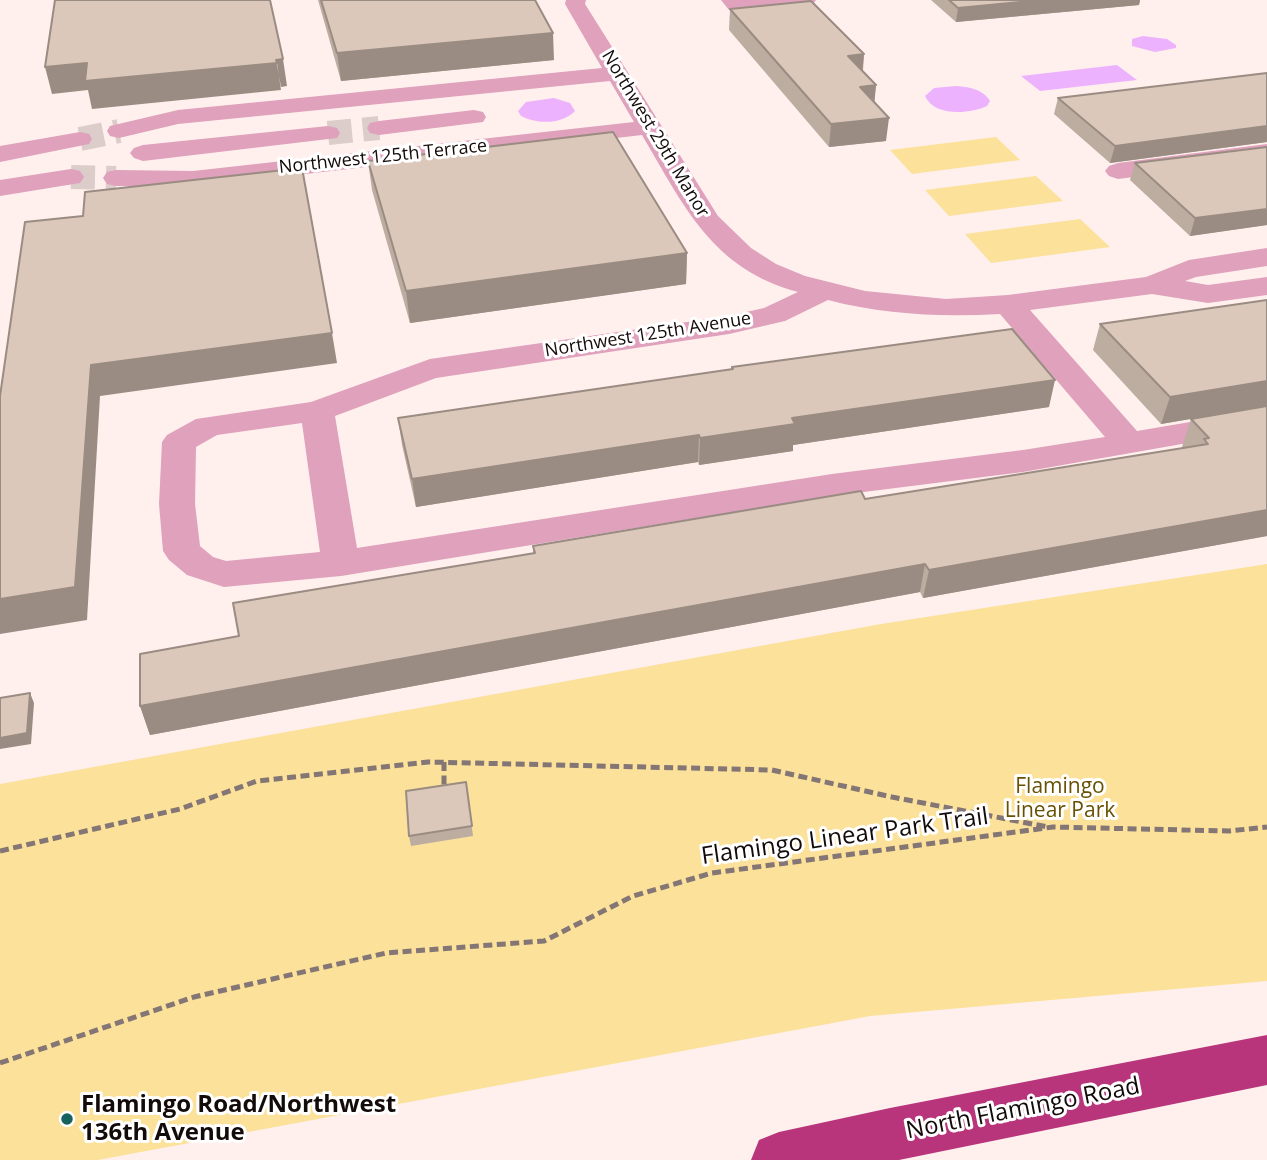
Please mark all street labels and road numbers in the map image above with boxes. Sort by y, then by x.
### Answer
street label: Northwest 29th Manor [597,47,713,221]
street label: Northwest 125th Terrace [278,135,488,179]
street label: Northwest 125th Avenue [543,308,753,362]
street label: Flamingo Linear Park Trail [700,803,990,871]
street label: North Flamingo Road [904,1072,1142,1146]

